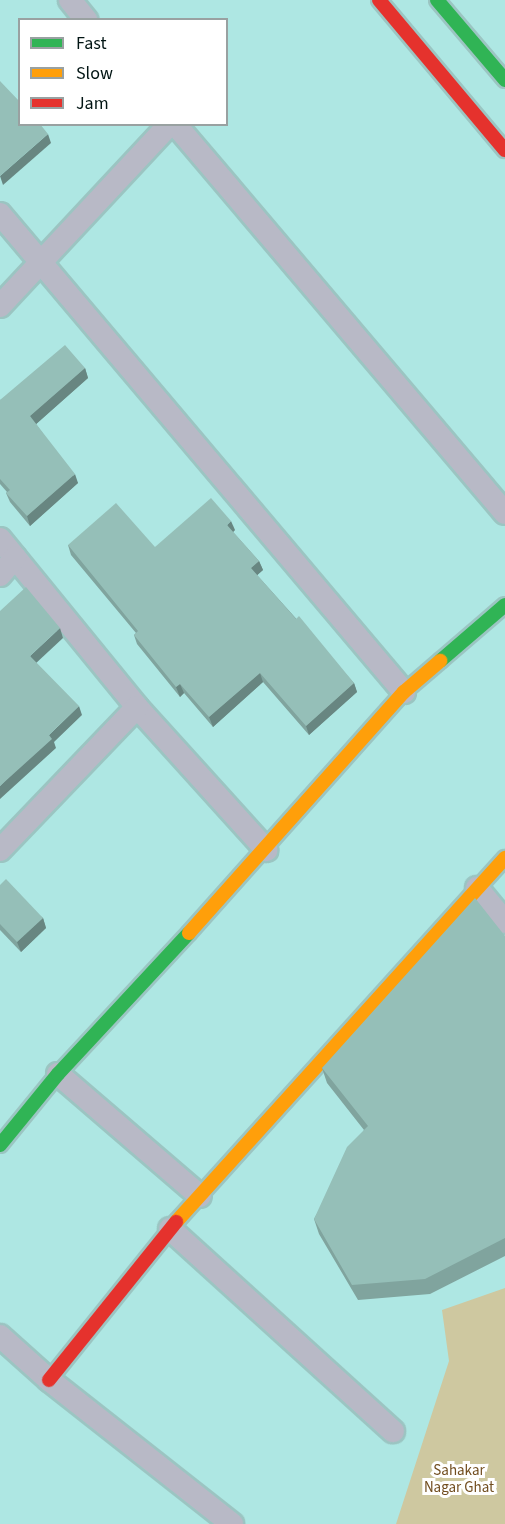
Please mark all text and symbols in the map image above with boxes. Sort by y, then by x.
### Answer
legend [18,18,228,126]
text: Fast [76,31,107,56]
text: Slow [76,61,113,86]
text: Jam [76,91,109,116]
park label: Sahakar Nagar Ghat [424,1461,494,1496]

